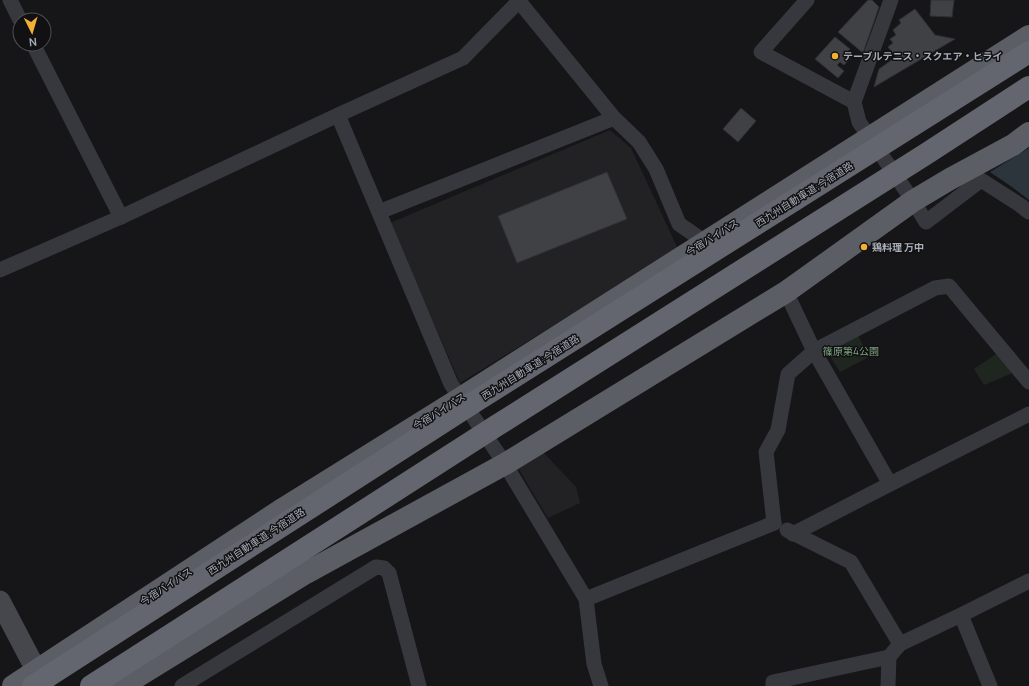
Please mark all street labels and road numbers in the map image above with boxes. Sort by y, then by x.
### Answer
street label: 西九州自動車道;今宿道路 [752,158,856,230]
street label: 今宿バイパス [683,215,741,259]
street label: 西九州自動車道;今宿道路 [478,331,582,403]
street label: 今宿バイパス [410,389,468,433]
street label: 西九州自動車道;今宿道路 [205,504,307,578]
street label: 今宿バイパス [137,564,195,608]

